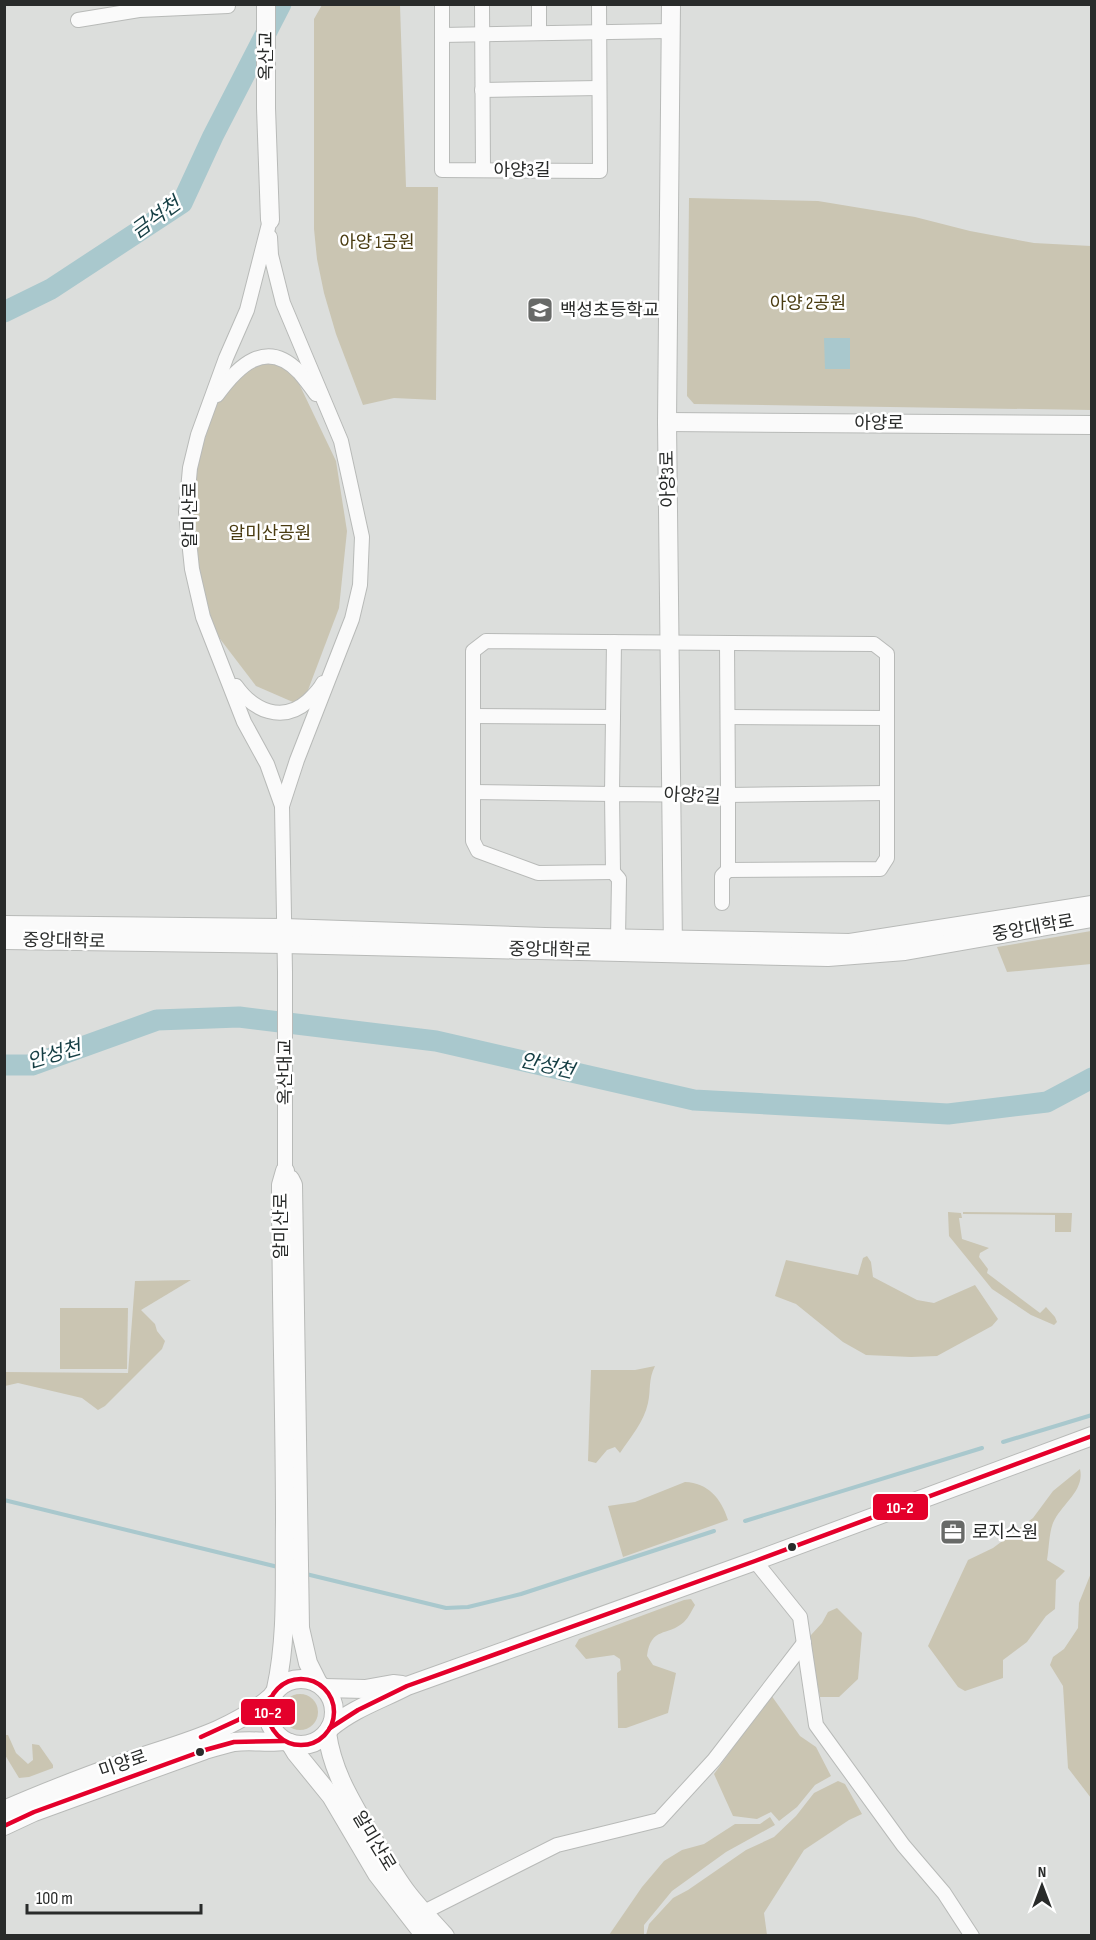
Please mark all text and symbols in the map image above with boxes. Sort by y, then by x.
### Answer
street label: 옥산교 [256,31,277,81]
street label: 아양3길 [493,160,551,181]
water label: 금석천 [127,191,187,244]
park label: 아양 1공원 [339,232,415,253]
park label: 아양 2공원 [770,293,846,314]
school or university icon: 백성초등학교 [525,295,555,325]
place label: 백성초등학교 [560,300,659,321]
street label: 아양로 [854,413,904,434]
street label: 아양3로 [657,450,679,508]
street label: 알미산로 [180,482,201,548]
park label: 알미산공원 [229,523,311,544]
street label: 아양2길 [663,784,721,808]
street label: 중앙대학로 [990,910,1076,946]
street label: 중앙대학로 [22,930,106,952]
street label: 중앙대학로 [508,939,592,961]
water label: 안성천 [24,1035,86,1074]
street label: 옥산대교 [275,1039,296,1105]
water label: 안성천 [517,1048,579,1084]
street label: 알미산로 [271,1193,292,1259]
line badge: 10-2 [872,1493,929,1521]
text: 10-2 [886,1499,914,1518]
office icon: 로지스원 [938,1517,968,1547]
place label: 로지스원 [972,1522,1038,1543]
unlabelled marker [786,1541,798,1553]
line badge: 10-2 [240,1698,296,1726]
text: 10-2 [254,1704,282,1723]
street label: 미양로 [96,1746,150,1782]
unlabelled marker [194,1746,206,1758]
street label: 알미산로 [348,1807,400,1875]
north arrow [1012,1856,1072,1916]
text: N [1038,1863,1046,1882]
scale bar [27,1877,201,1915]
text: 100 m [36,1888,73,1909]

